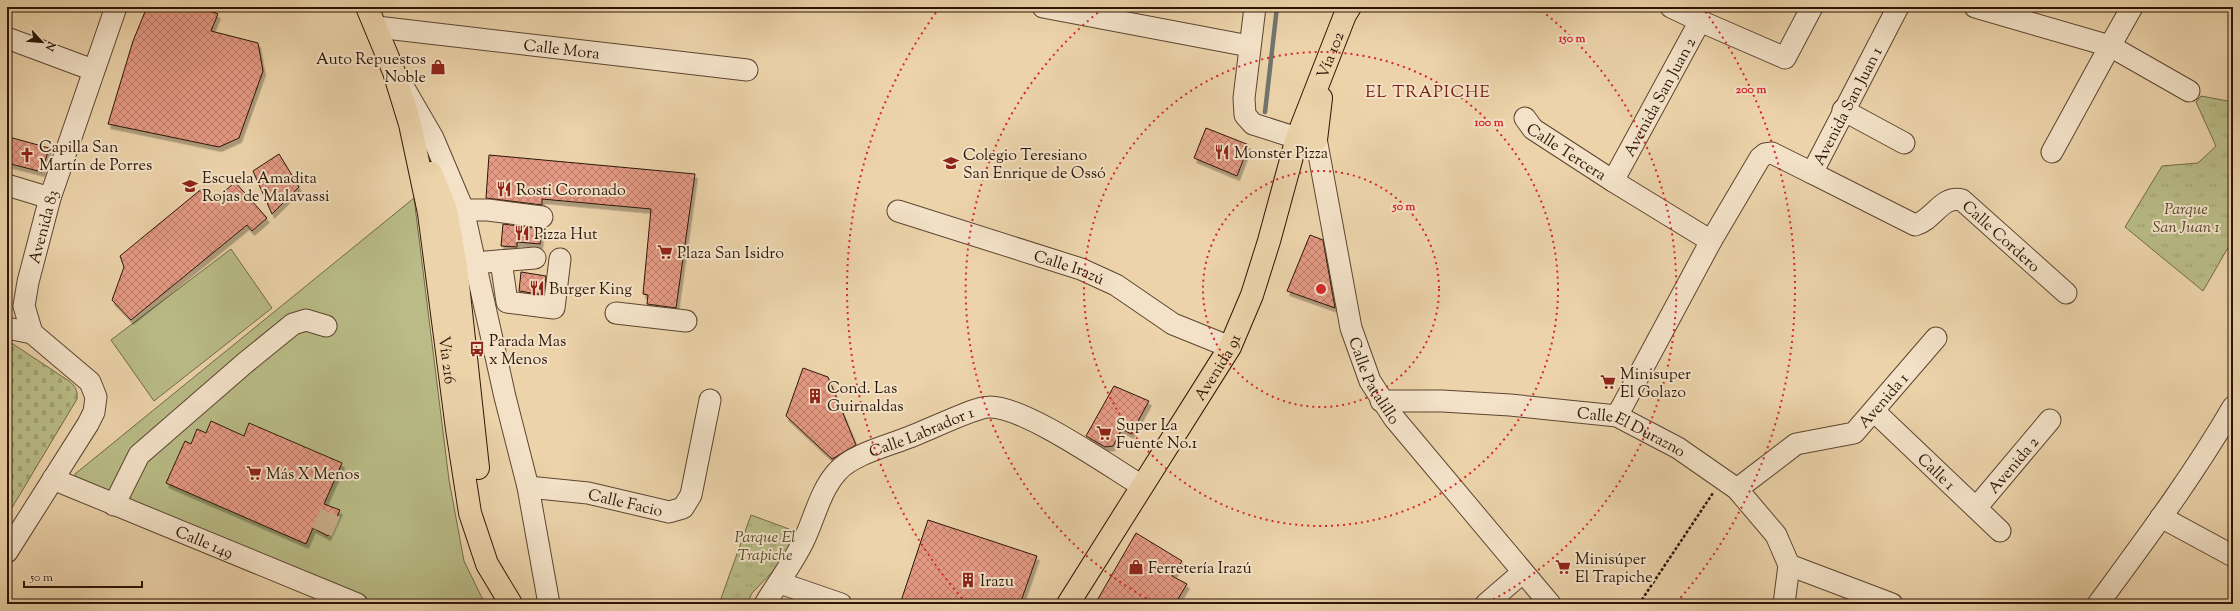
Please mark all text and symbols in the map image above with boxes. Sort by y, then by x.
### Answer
north arrow [22,22,62,62]
street label: Vía 102 [1312,28,1352,82]
text: 150 m [1557,30,1586,48]
street label: Avenida San Juan 2 [1619,34,1703,162]
street label: Calle Mora [522,35,601,67]
text: N [41,38,60,54]
street label: Avenida San Juan 1 [1809,43,1890,170]
place label: Auto Repuestos Noble [316,49,426,90]
shop icon: Auto Repuestos Noble [429,58,447,76]
district label: EL TRAPICHE [1365,81,1491,105]
text: 200 m [1736,81,1766,99]
text: 100 m [1473,114,1504,132]
street label: Calle Tercera [1521,119,1611,188]
place label: Capilla San Martín de Porres [39,137,152,178]
restaurant icon: Monster Pizza [1213,143,1231,161]
place label: Monster Pizza [1234,143,1329,166]
place label: Colegio Teresiano San Enrique de Ossó [963,145,1106,186]
church icon: Capilla San Martín de Porres [18,146,36,164]
school or university icon: Colegio Teresiano San Enrique de Ossó [942,154,960,172]
place label: Escuela Amadita Rojas de Malavassi [202,168,330,209]
school or university icon: Escuela Amadita Rojas de Malavassi [181,177,199,195]
restaurant icon: Rosti Coronado [495,180,513,198]
place label: Rosti Coronado [516,180,626,203]
street label: Avenida 83 [24,187,66,267]
street label: Calle Cordero [1956,196,2045,279]
text: 50 m [1392,198,1416,216]
park label: Parque San Juan 1 [2152,199,2220,240]
restaurant icon: Pizza Hut [513,224,531,242]
place label: Pizza Hut [534,224,598,247]
supermarket icon: Plaza San Isidro [656,243,674,261]
place label: Plaza San Isidro [677,243,784,266]
street label: Calle Irazú [1030,246,1107,292]
restaurant icon: Burger King [528,279,546,297]
place label: Burger King [549,279,632,302]
centre of rings [1314,282,1328,296]
place label: Parada Mas x Menos [489,331,566,372]
street label: Avenida 91 [1190,331,1248,406]
street label: Calle Patalillo [1341,334,1404,431]
street label: Vía 216 [431,335,460,386]
bus stop icon: Parada Mas x Menos [468,340,486,358]
place label: Minisuper El Golazo [1620,364,1691,405]
street label: Avenida 1 [1854,368,1915,434]
supermarket icon: Minisuper El Golazo [1599,373,1617,391]
place label: Cond. Las Guirnaldas [827,378,904,419]
building icon: Cond. Las Guirnaldas [806,387,824,405]
street label: Calle Labrador 1 [866,402,978,465]
street label: Calle El Durazno [1576,403,1690,464]
place label: Super La Fuente No.1 [1116,415,1198,456]
supermarket icon: Super La Fuente No.1 [1095,424,1113,442]
street label: Avenida 2 [1984,432,2046,500]
street label: Calle 1 [1911,449,1960,497]
supermarket icon: Más X Menos [245,464,263,482]
place label: Más X Menos [266,464,359,487]
street label: Calle Facio [585,484,665,524]
street label: Calle 149 [171,521,236,566]
park label: Parque El Trapiche [734,527,796,568]
place label: Minisúper El Trapiche [1575,549,1653,590]
shop icon: Ferretería Irazú [1127,558,1145,576]
place label: Ferretería Irazú [1148,558,1252,581]
supermarket icon: Minisúper El Trapiche [1554,558,1572,576]
scale bar [24,563,142,589]
text: 50 m [29,569,53,587]
building icon: Irazu [959,571,977,589]
place label: Irazu [980,571,1014,594]

